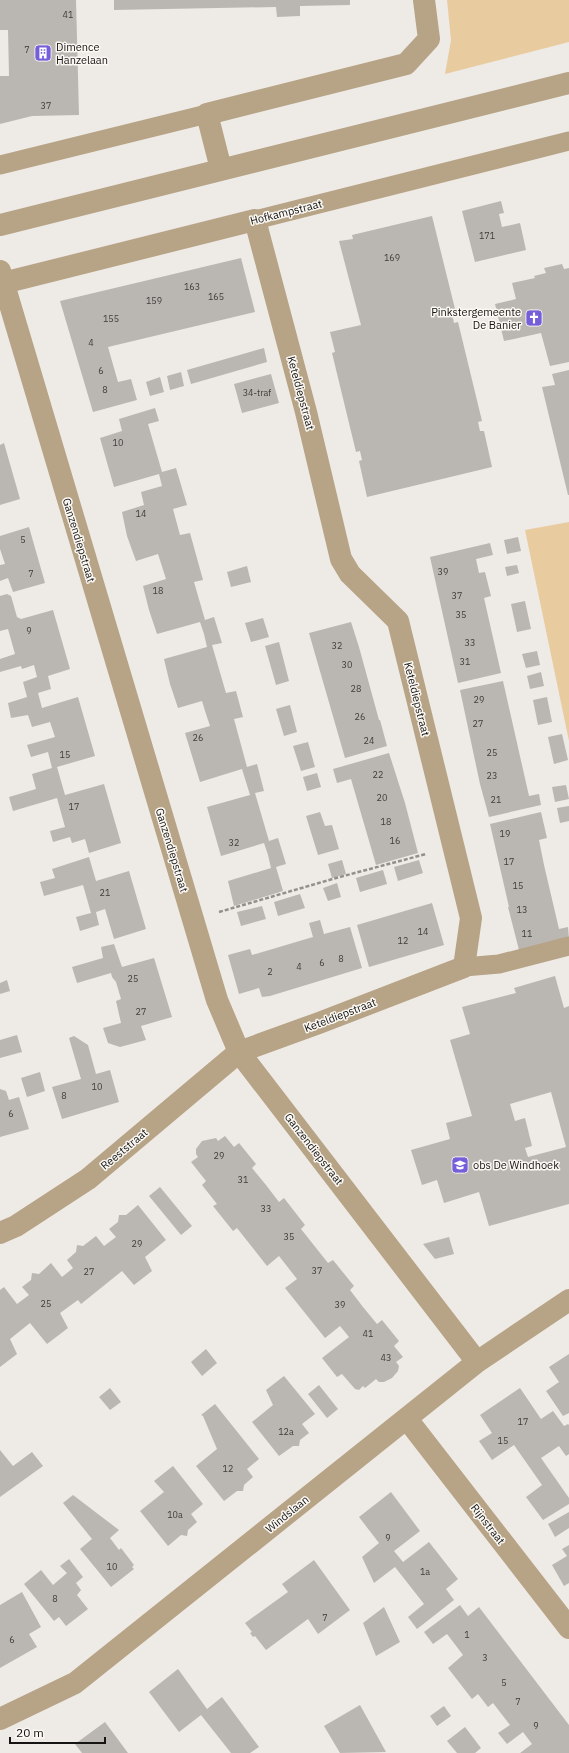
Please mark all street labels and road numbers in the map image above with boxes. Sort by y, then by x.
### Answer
street label: Hofkampstraat [249,196,324,228]
street label: Keteldiepstraat [284,355,318,432]
street label: Ganzendiepstraat [60,496,99,584]
street label: Keteldiepstraat [401,660,433,738]
street label: Ganzendiepstraat [153,806,192,894]
street label: Keteldiepstraat [302,995,378,1035]
street label: Ganzendiepstraat [282,1110,346,1188]
street label: Reeststraat [98,1125,150,1173]
street label: Windslaan [263,1492,311,1536]
street label: Rijnstraat [468,1501,508,1547]

